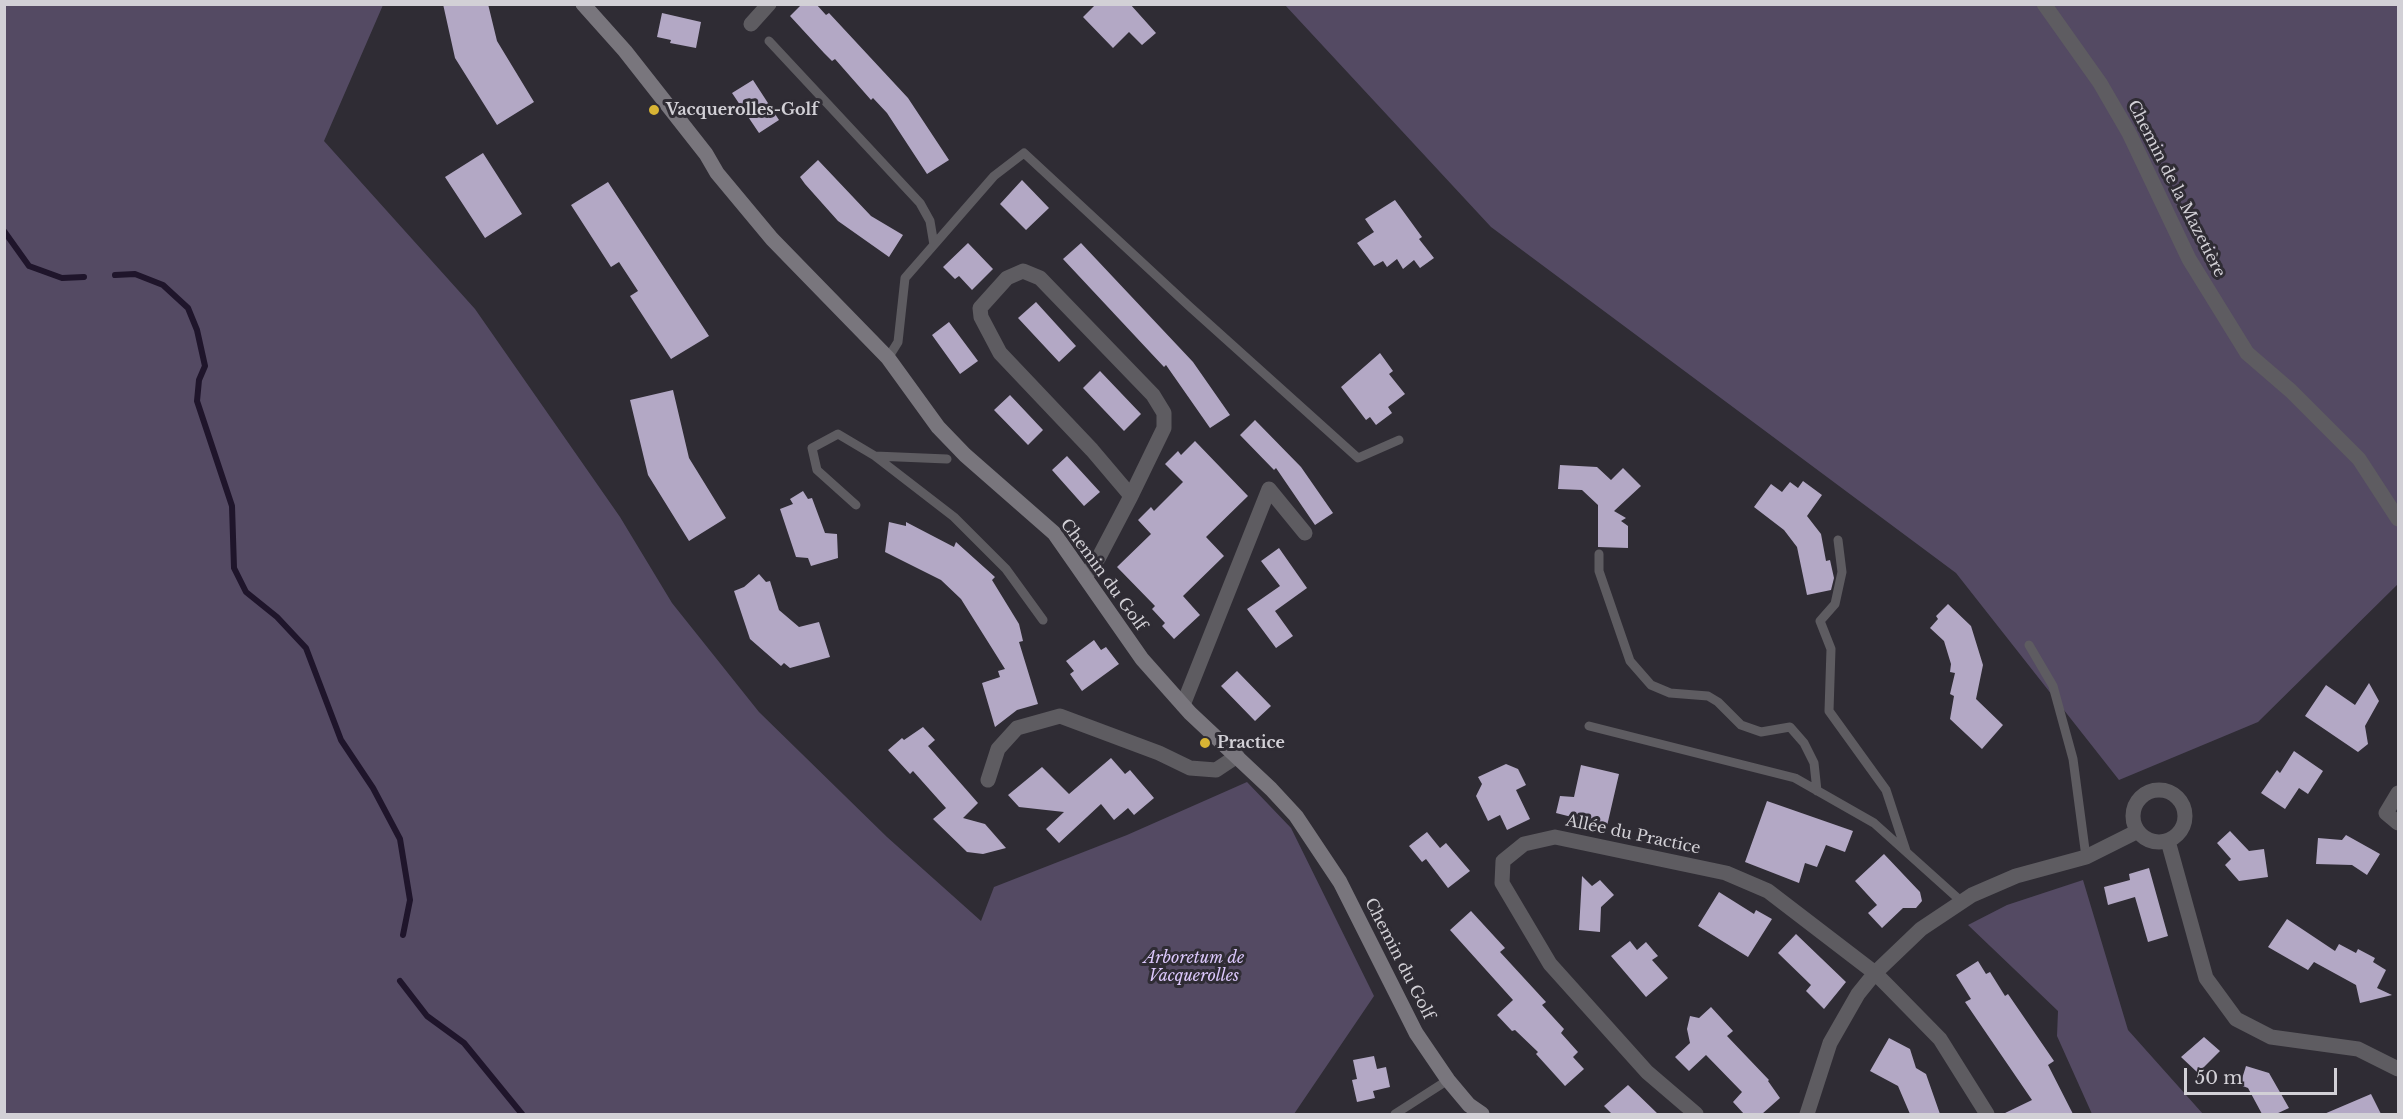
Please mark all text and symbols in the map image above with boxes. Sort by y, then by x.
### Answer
street label: Chemin de la Mazetière [2123,97,2229,281]
place label: Vacquerolles-Golf [666,100,818,120]
marker: Vacquerolles-Golf [647,103,661,117]
street label: Chemin du Golf [1056,515,1150,635]
place label: Practice [1217,733,1285,753]
marker: Practice [1198,736,1212,750]
street label: Allée du Practice [1564,811,1702,859]
street label: Chemin du Golf [1360,895,1438,1023]
park label: Arboretum de Vacquerolles [1144,948,1244,986]
scale bar [2187,1056,2340,1094]
text: 50 m [2195,1067,2243,1089]

